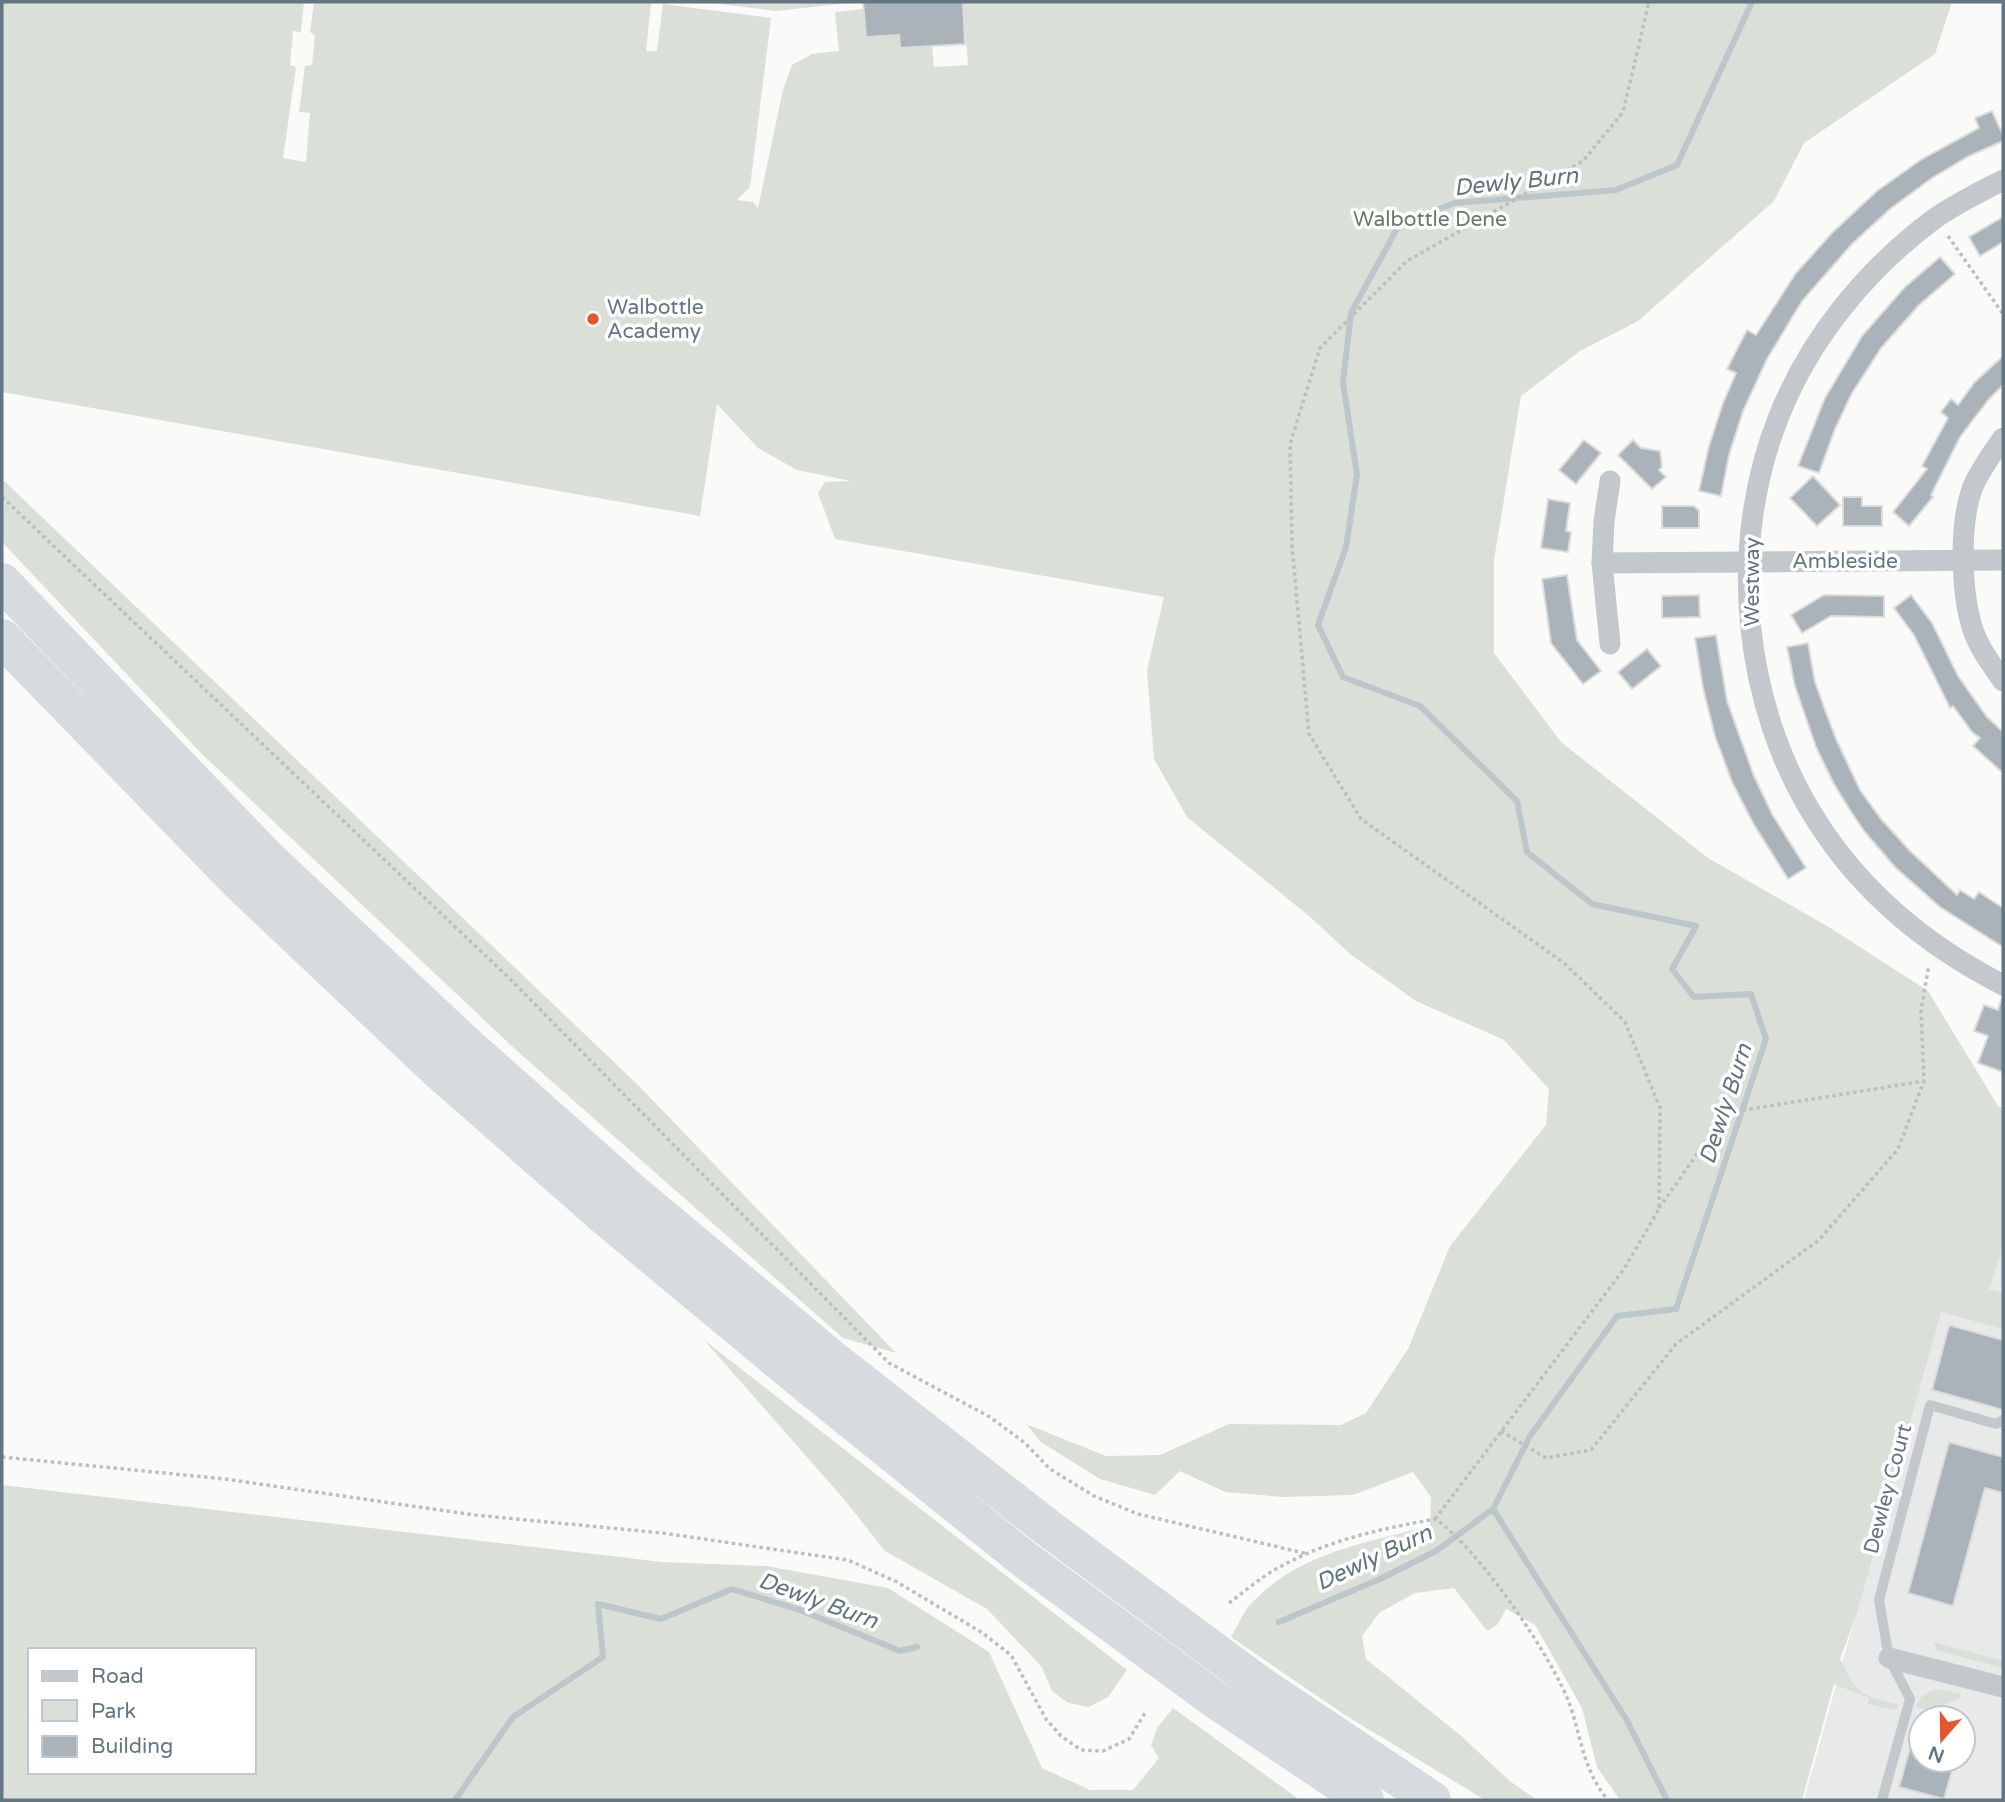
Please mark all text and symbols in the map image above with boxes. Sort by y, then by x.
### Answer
water label: Dewly Burn [1453,161,1580,202]
park label: Walbottle Dene [1353,207,1507,232]
place label: Walbottle Academy [607,295,704,344]
marker: Walbottle Academy [585,311,601,327]
street label: Westway [1740,537,1765,627]
street label: Ambleside [1792,549,1898,574]
water label: Dewly Burn [1693,1039,1759,1168]
street label: Dewley Court [1859,1421,1917,1557]
water label: Dewly Burn [1312,1519,1437,1597]
water label: Dewly Burn [755,1567,882,1636]
legend [28,1648,256,1774]
text: Road [91,1664,144,1689]
text: Park [91,1699,136,1724]
north arrow [1907,1704,1977,1774]
text: Building [91,1734,173,1759]
text: N [1926,1741,1947,1767]

